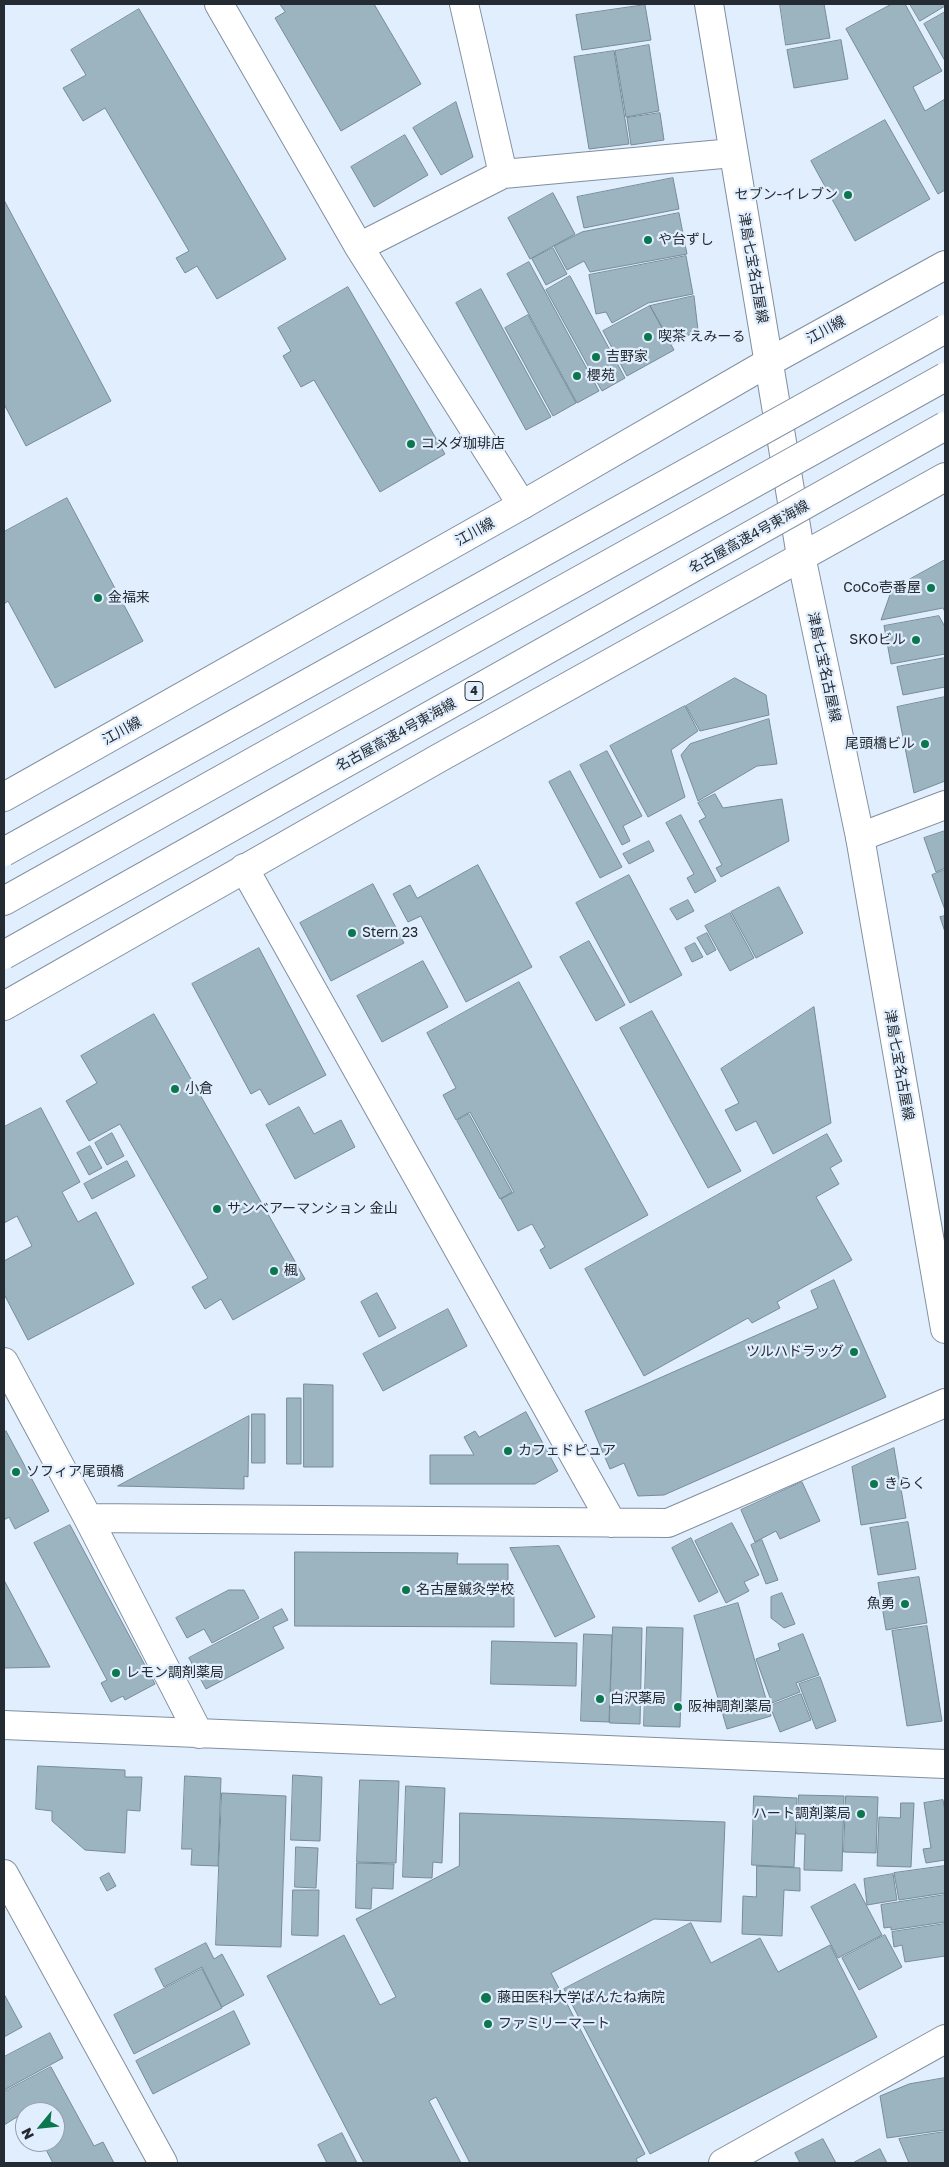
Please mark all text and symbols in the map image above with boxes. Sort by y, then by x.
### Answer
place label: セブン-イレブン [735,187,838,203]
marker: セブン-イレブン [842,189,854,201]
street label: 津島七宝名古屋線 [735,211,771,325]
place label: や台ずし [658,232,714,248]
marker: や台ずし [642,234,654,246]
street label: 江川線 [804,312,848,348]
place label: 喫茶 えみーる [658,329,745,345]
marker: 喫茶 えみーる [642,331,654,343]
place label: 吉野家 [606,349,648,365]
marker: 吉野家 [590,351,602,363]
place label: 櫻苑 [587,368,615,384]
marker: 櫻苑 [571,370,583,382]
place label: コメダ珈琲店 [421,436,505,452]
marker: コメダ珈琲店 [405,438,417,450]
street label: 名古屋高速4号東海線 [686,497,812,577]
street label: 江川線 [453,514,497,550]
place label: CoCo壱番屋 [843,580,921,596]
marker: CoCo壱番屋 [925,582,937,594]
place label: 金福来 [108,590,150,606]
marker: 金福来 [92,592,104,604]
street label: 津島七宝名古屋線 [804,610,844,724]
place label: SKOビル [849,632,906,648]
marker: SKOビル [910,634,922,646]
road number: 4 [465,681,483,700]
street label: 名古屋高速4号東海線 [333,695,459,775]
street label: 江川線 [100,713,144,749]
place label: 尾頭橋ビル [845,736,915,752]
marker: 尾頭橋ビル [919,738,931,750]
place label: Stern 23 [362,925,418,941]
marker: Stern 23 [346,927,358,939]
street label: 津島七宝名古屋線 [881,1008,917,1122]
place label: 小倉 [185,1081,213,1097]
marker: 小倉 [169,1083,181,1095]
place label: サンベアーマンション 金山 [227,1201,398,1217]
marker: サンベアーマンション 金山 [211,1203,223,1215]
place label: 楓 [284,1263,298,1279]
marker: 楓 [268,1265,280,1277]
place label: ツルハドラッグ [746,1344,844,1360]
marker: ツルハドラッグ [848,1346,860,1358]
place label: カフェドピュア [518,1443,616,1459]
marker: カフェドピュア [502,1445,514,1457]
place label: ソフィア尾頭橋 [26,1464,124,1480]
marker: ソフィア尾頭橋 [10,1466,22,1478]
place label: きらく [884,1476,926,1492]
marker: きらく [868,1478,880,1490]
place label: 名古屋鍼灸学校 [416,1582,514,1598]
marker: 名古屋鍼灸学校 [400,1584,412,1596]
place label: 魚勇 [867,1596,895,1612]
marker: 魚勇 [899,1598,911,1610]
place label: レモン調剤薬局 [126,1665,224,1681]
marker: レモン調剤薬局 [110,1667,122,1679]
place label: 白沢薬局 [610,1691,666,1707]
marker: 白沢薬局 [594,1693,606,1705]
place label: 阪神調剤薬局 [688,1699,772,1715]
marker: 阪神調剤薬局 [672,1701,684,1713]
place label: ハート調剤薬局 [753,1806,851,1822]
marker: ハート調剤薬局 [855,1808,867,1820]
place label: 藤田医科大学ばんたね病院 [497,1990,665,2006]
marker: 藤田医科大学ばんたね病院 [479,1991,493,2005]
place label: ファミリーマート [498,2016,610,2032]
marker: ファミリーマート [482,2018,494,2030]
north arrow [15,2102,65,2152]
text: N [17,2125,37,2143]

